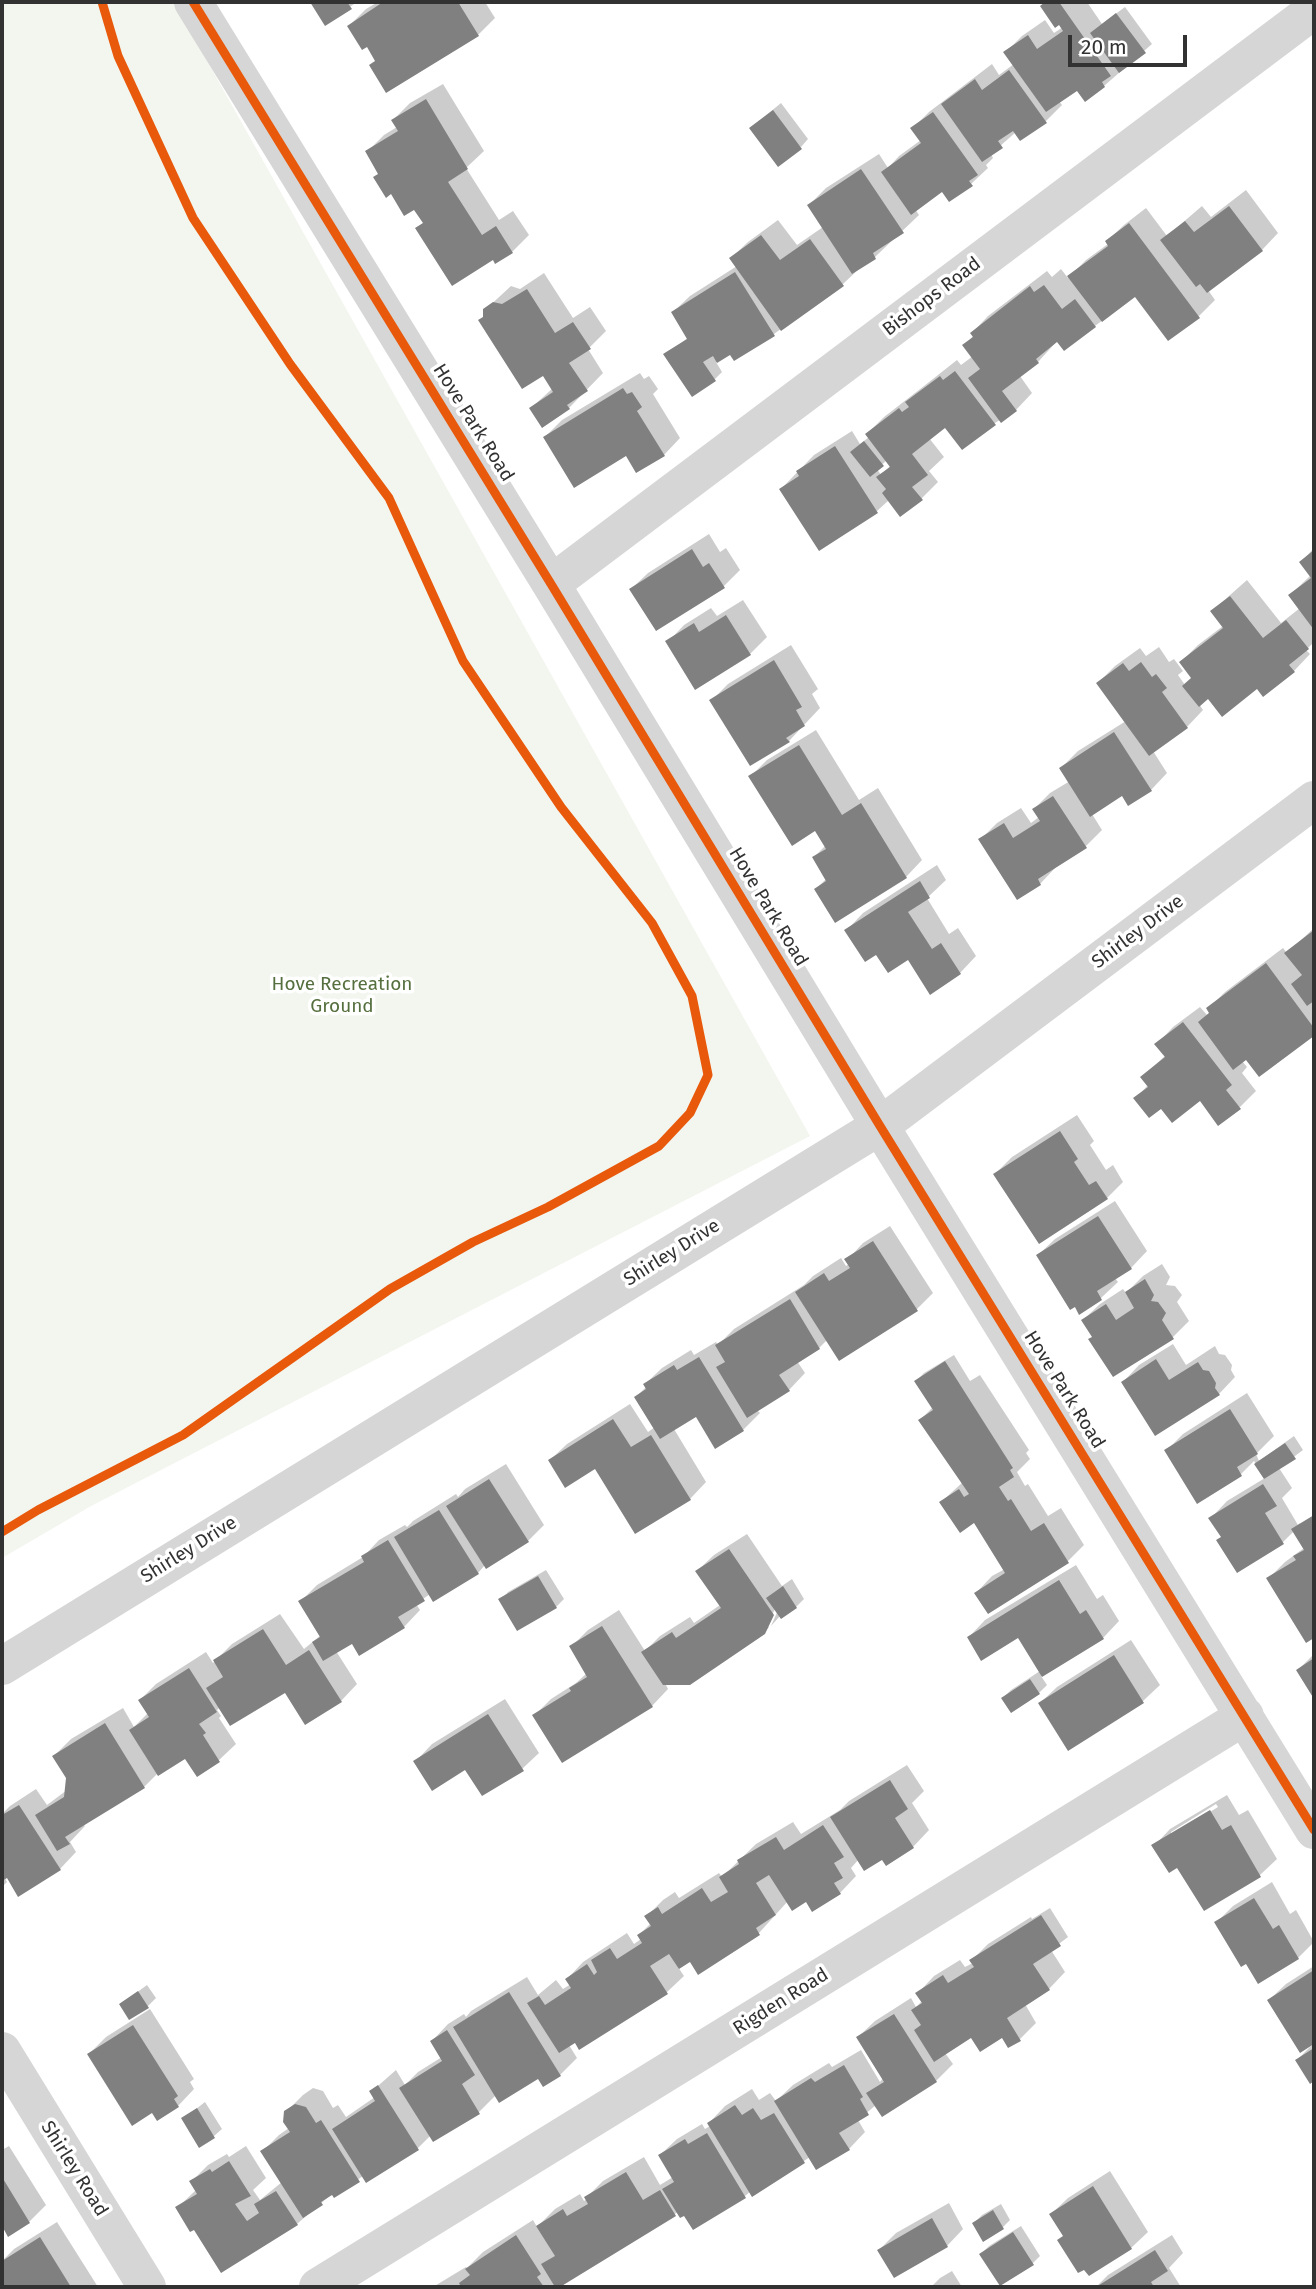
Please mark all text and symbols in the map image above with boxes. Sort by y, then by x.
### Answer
scale bar [1071,21,1190,65]
text: 20 m [1081,34,1127,60]
street label: Bishops Road [878,253,986,341]
street label: Hove Park Road [428,360,518,486]
street label: Hove Park Road [724,843,812,971]
street label: Shirley Drive [1088,890,1188,974]
park label: Hove Recreation Ground [272,974,412,1018]
street label: Shirley Drive [620,1214,724,1292]
street label: Hove Park Road [1019,1327,1109,1453]
street label: Shirley Drive [137,1511,241,1589]
street label: Rigden Road [729,1964,833,2040]
street label: Shirley Road [36,2117,112,2221]

